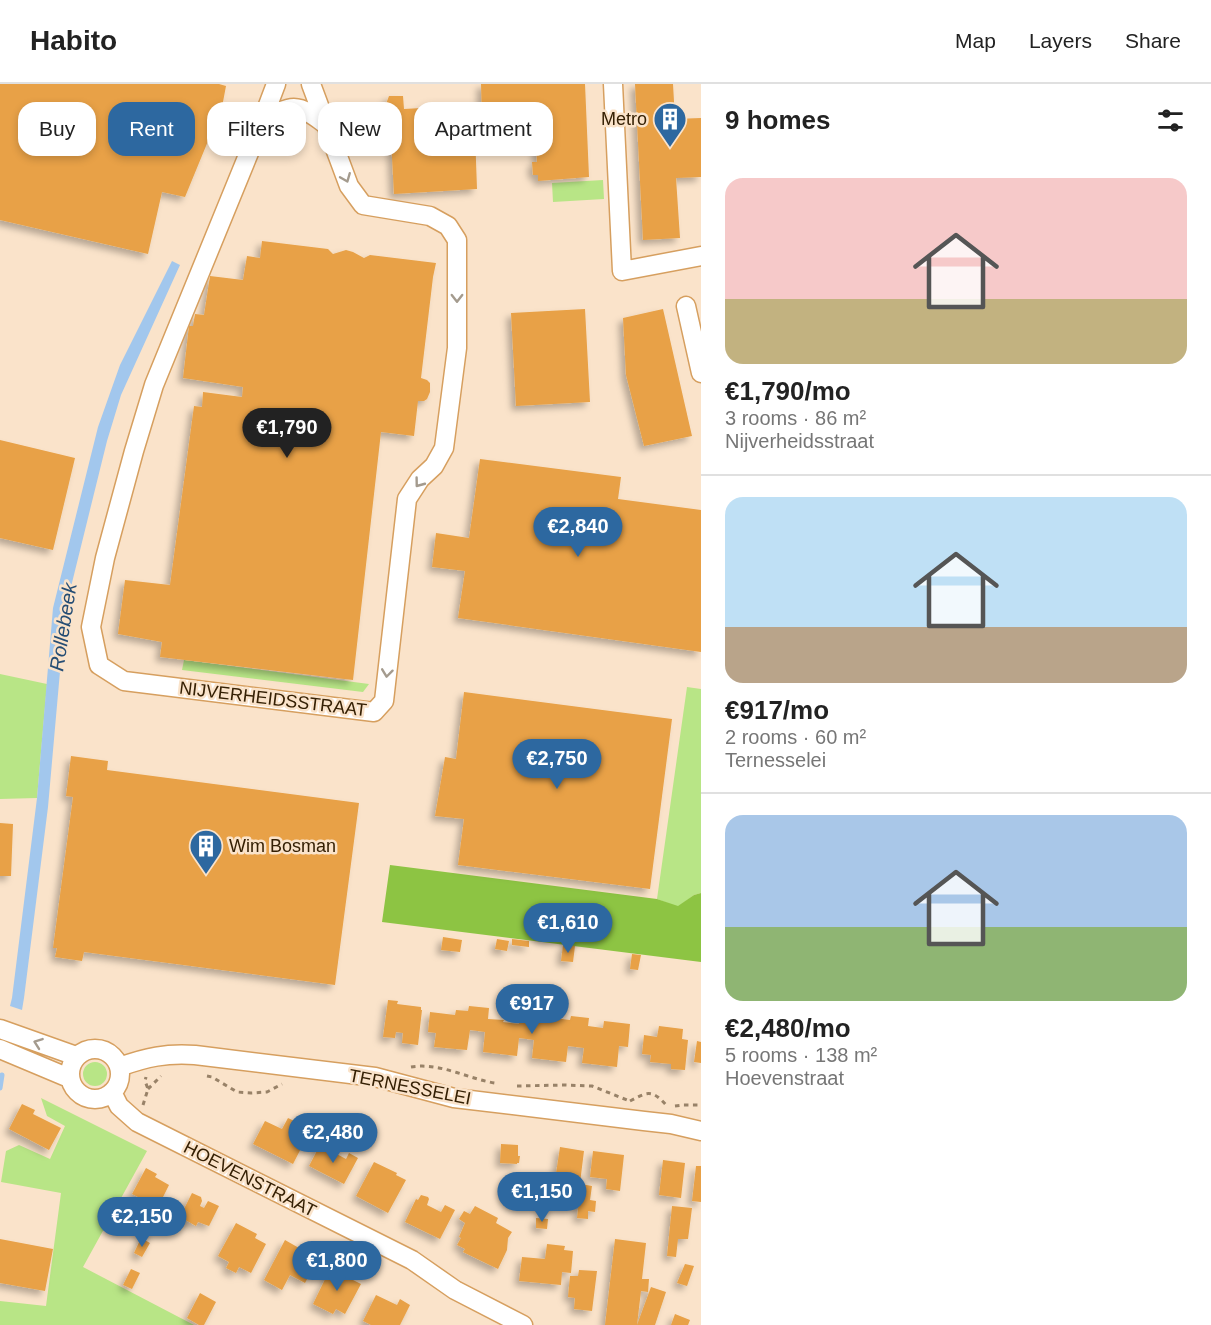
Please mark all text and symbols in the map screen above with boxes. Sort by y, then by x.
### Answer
text: Habito [30,25,117,56]
text: Map [955,29,996,52]
text: Layers [1029,29,1092,52]
text: Share [1125,29,1181,52]
building icon: Metro [652,101,688,148]
chip: Buy [18,102,96,156]
chip: Rent [108,102,195,156]
chip: Filters [207,102,306,156]
chip: New [318,102,402,156]
chip: Apartment [414,102,553,156]
icon: filters [1154,104,1187,137]
text: 9 homes [725,105,831,135]
place label: Metro [601,109,647,129]
one-way arrow [339,172,351,183]
icon: home [902,217,1010,325]
one-way arrow [451,293,463,302]
text: €1,790/mo [725,376,851,406]
text: 3 rooms · 86 m² [725,407,866,429]
pin: €1,790 [238,408,336,459]
text: €1,790 [256,416,318,438]
text: Nijverheidsstraat [725,430,874,452]
one-way arrow [415,476,426,487]
pin: €2,840 [529,507,627,558]
text: €2,840 [547,515,609,537]
icon: home [902,536,1010,644]
water label: Rollebeek [45,580,81,673]
one-way arrow [381,669,394,678]
street label: NIJVERHEIDSSTRAAT [178,678,368,720]
text: €917/mo [725,695,829,725]
text: 2 rooms · 60 m² [725,726,866,748]
pin: €2,750 [508,739,606,790]
text: €2,750 [526,747,588,769]
text: Ternesselei [725,749,826,771]
building icon: Wim Bosman [188,828,224,875]
place label: Wim Bosman [229,836,336,856]
icon: home [902,854,1010,962]
pin: €1,610 [519,903,617,954]
text: €1,610 [537,911,599,933]
pin: €917 [496,984,568,1035]
text: €917 [510,992,554,1014]
text: €2,480/mo [725,1013,851,1043]
one-way arrow [33,1037,44,1050]
text: 5 rooms · 138 m² [725,1044,877,1066]
street label: TERNESSELEI [347,1065,473,1109]
text: Hoevenstraat [725,1067,844,1089]
pin: €2,480 [284,1113,382,1164]
text: €2,480 [302,1121,364,1143]
street label: HOEVENSTRAAT [181,1137,319,1221]
pin: €1,150 [493,1172,591,1223]
text: €1,150 [511,1180,573,1202]
pin: €2,150 [93,1197,191,1248]
text: €2,150 [111,1205,173,1227]
pin: €1,800 [288,1241,386,1292]
text: €1,800 [306,1249,368,1271]

